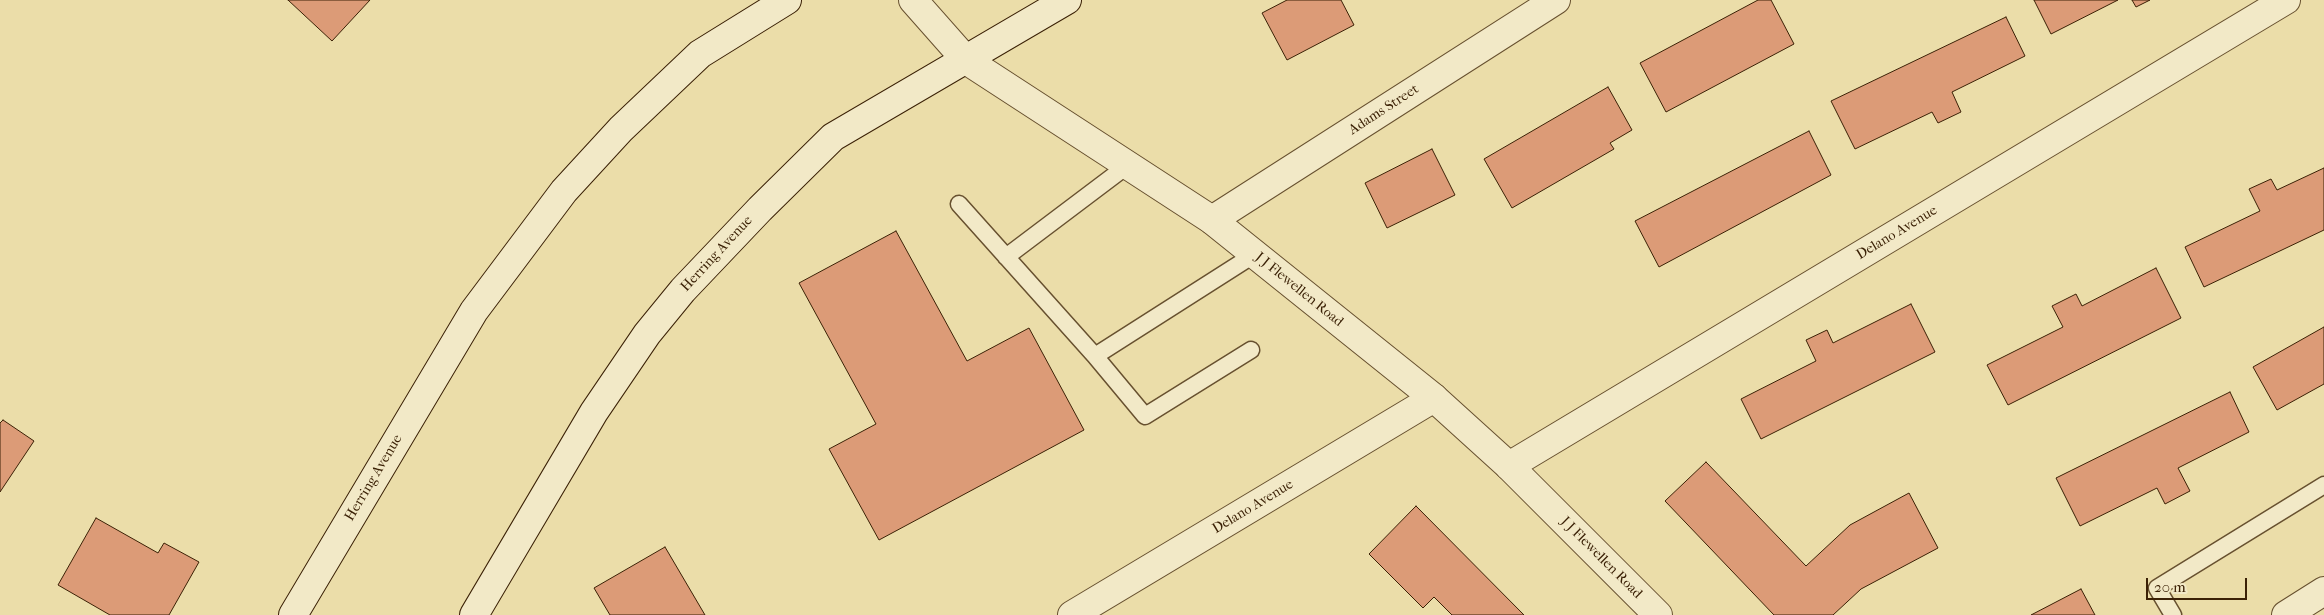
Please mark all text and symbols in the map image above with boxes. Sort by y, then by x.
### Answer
street label: Adams Street [1346,81,1422,139]
street label: Delano Avenue [1854,202,1940,264]
street label: Herring Avenue [678,213,756,295]
street label: J J Flewellen Road [1252,249,1346,331]
street label: Herring Avenue [342,432,406,524]
street label: Delano Avenue [1210,476,1296,538]
street label: J J Flewellen Road [1557,514,1645,602]
scale bar [2149,568,2250,600]
text: 20 m [2154,578,2186,596]

